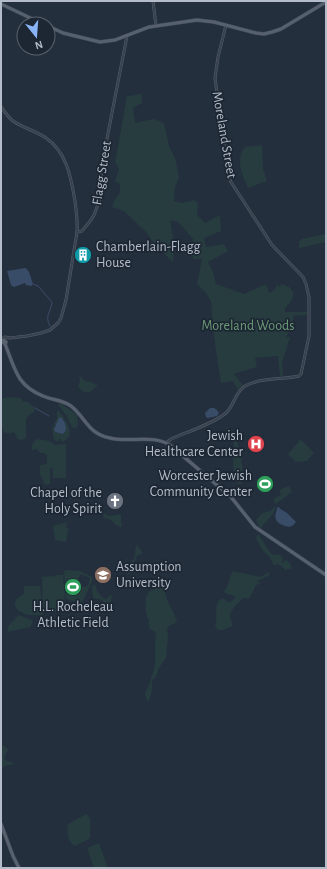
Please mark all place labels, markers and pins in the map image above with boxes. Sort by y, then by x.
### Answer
place label: Chamberlain-Flagg House [96,240,200,270]
building icon: Chamberlain-Flagg House [73,245,93,265]
place label: Jewish Healthcare Center [145,429,243,459]
hospital icon: Jewish Healthcare Center [246,434,266,454]
place label: Worcester Jewish Community Center [150,469,252,499]
sports icon: Worcester Jewish Community Center [255,474,275,494]
place label: Chapel of the Holy Spirit [30,486,103,516]
church icon: Chapel of the Holy Spirit [105,491,125,511]
place label: Assumption University [116,560,182,590]
school or university icon: Assumption University [93,565,113,585]
sports icon: H.L. Rocheleau Athletic Field [63,577,83,597]
place label: H.L. Rocheleau Athletic Field [33,600,113,630]

